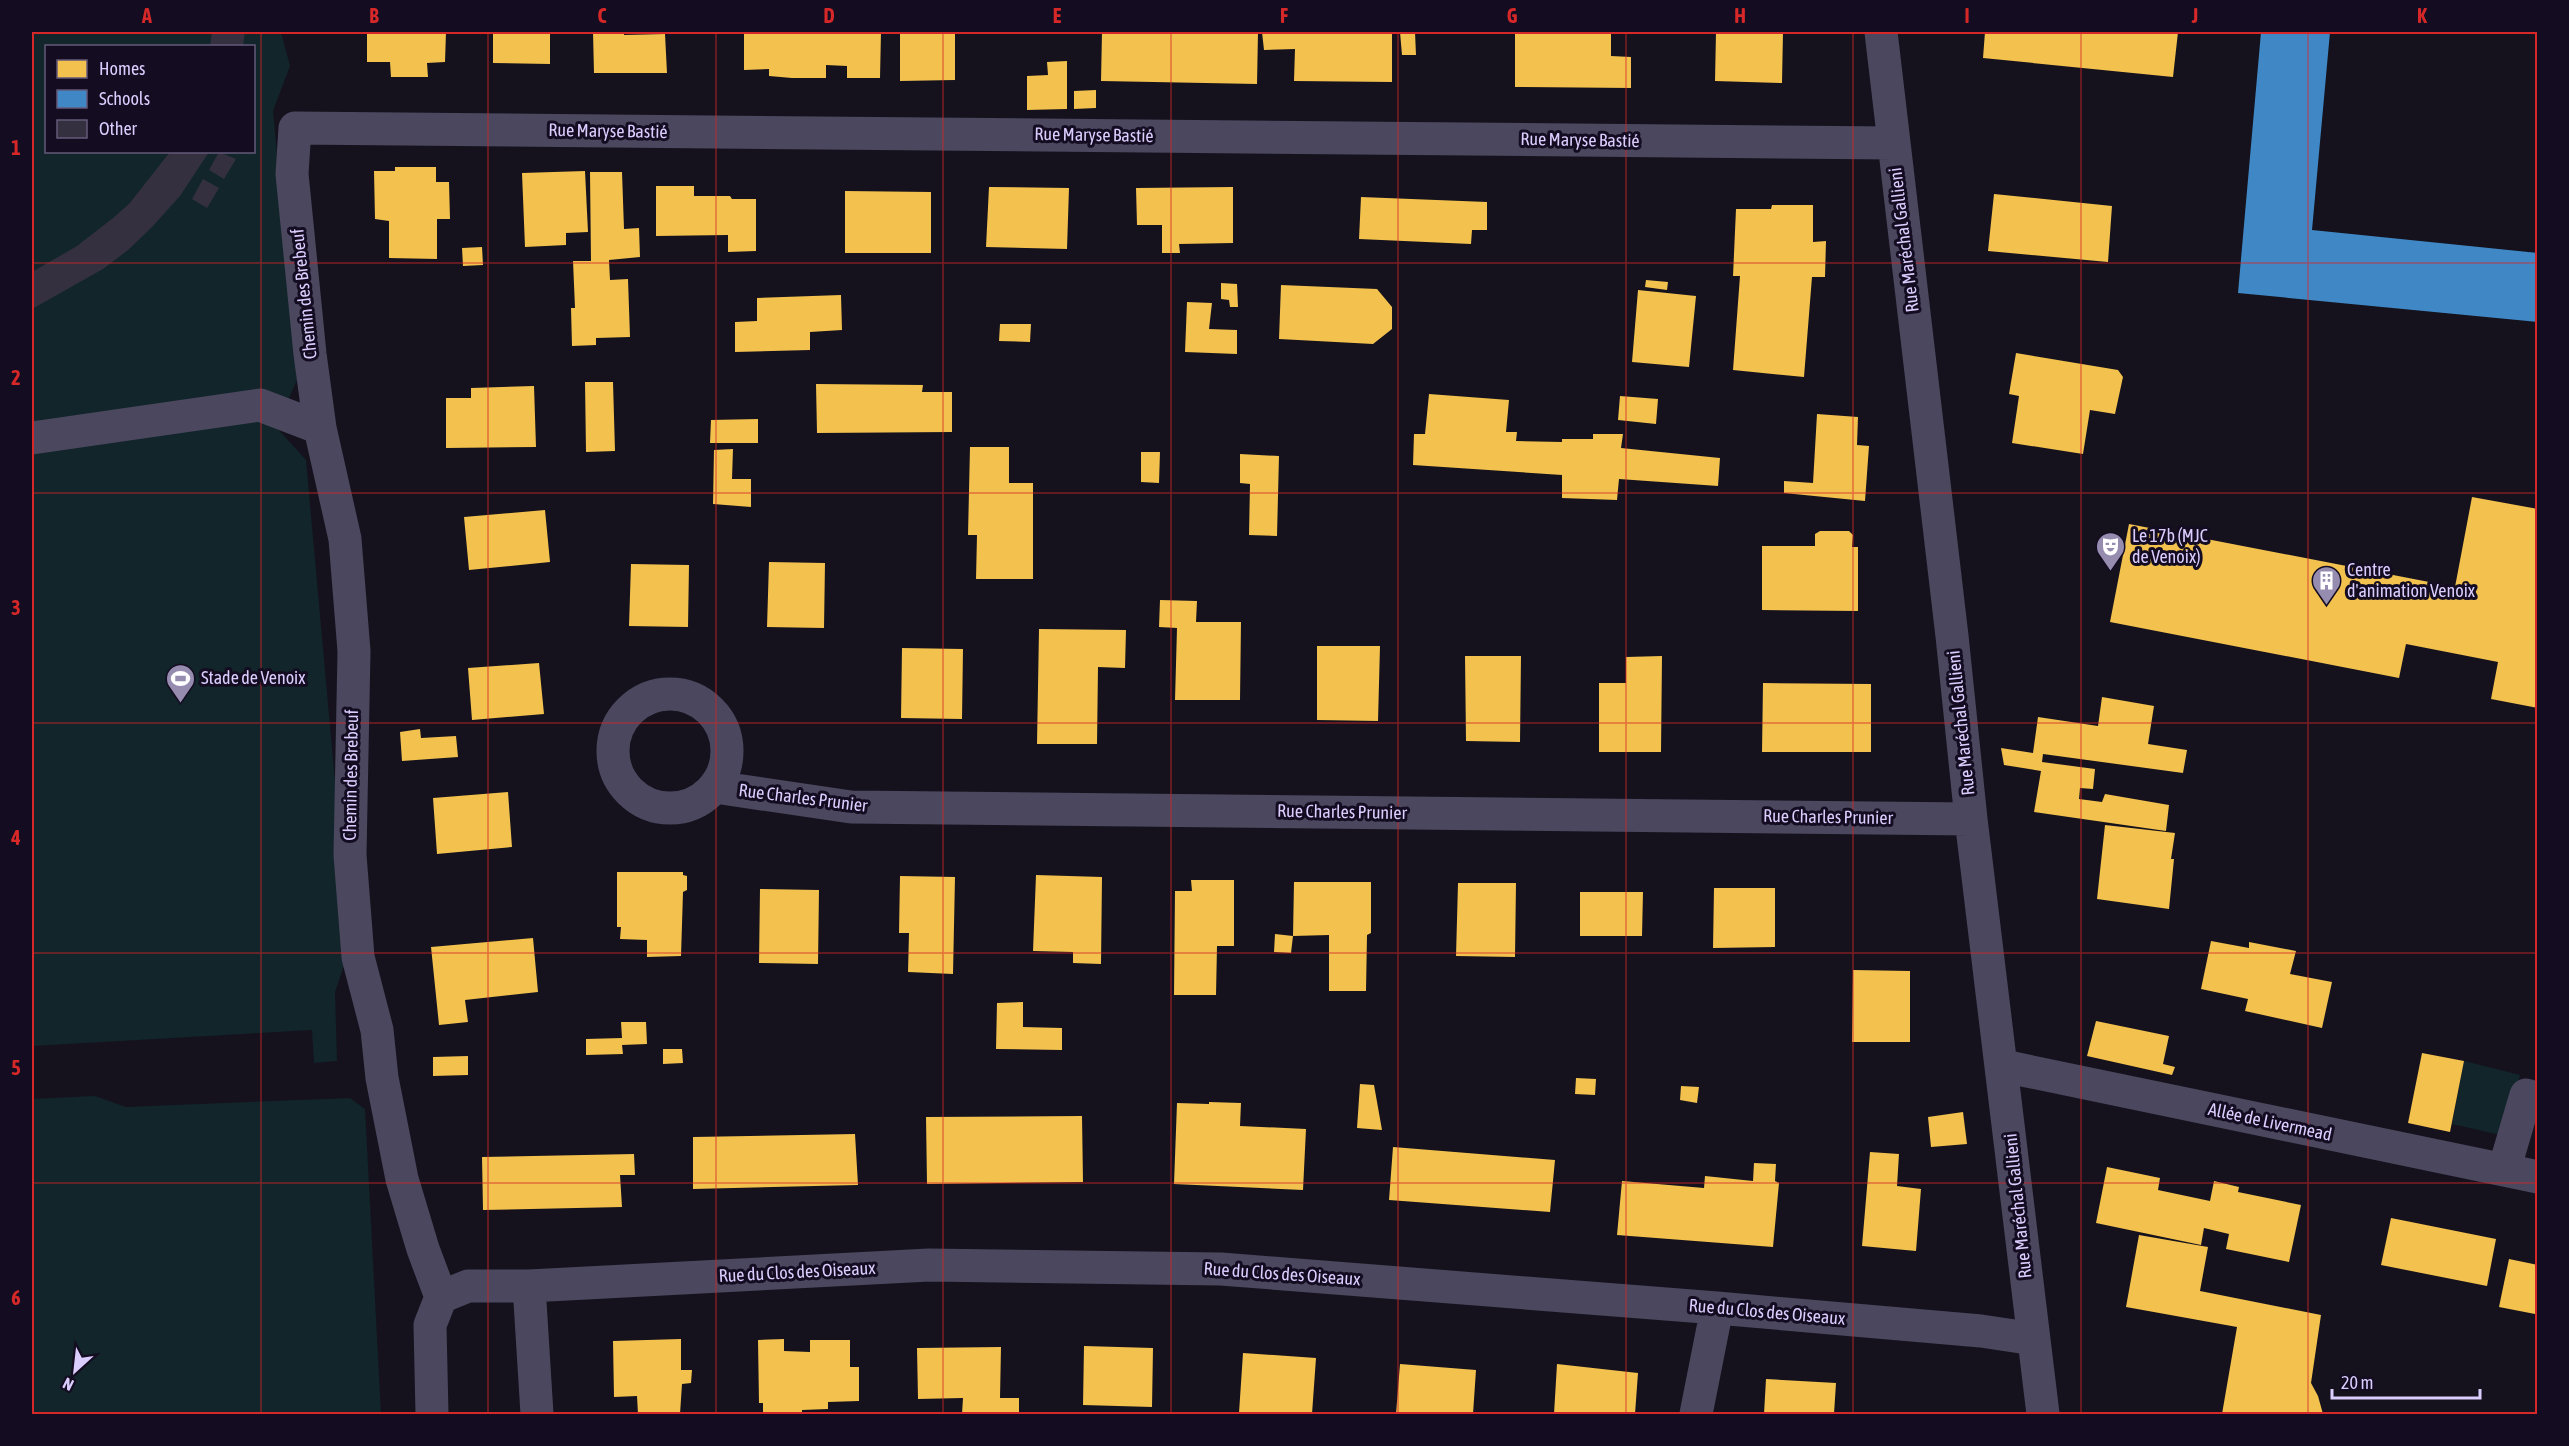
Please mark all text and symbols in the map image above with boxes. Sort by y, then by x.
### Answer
text: A [141,4,152,27]
text: B [369,4,379,27]
text: C [598,4,607,27]
text: D [823,4,835,27]
text: E [1053,4,1062,27]
text: F [1280,4,1288,27]
text: G [1507,4,1518,27]
text: H [1734,4,1746,27]
text: I [1964,4,1970,27]
text: J [2191,4,2198,27]
text: K [2417,4,2427,27]
legend [45,45,255,153]
text: Homes [99,58,145,79]
text: Schools [99,88,150,109]
text: Other [99,118,138,139]
street label: Rue Maryse Bastié [548,119,668,142]
street label: Rue Maryse Bastié [1034,123,1154,146]
street label: Rue Maryse Bastié [1520,128,1640,151]
text: 1 [11,136,21,159]
street label: Rue Maréchal Gallieni [1884,166,1923,314]
street label: Chemin des Brebeuf [286,228,321,360]
text: 2 [11,366,21,389]
place label: Le 17b (MJC de Venoix) [2132,525,2208,567]
theatre icon: Le 17b (MJC de Venoix) [2095,530,2127,572]
place label: Centre d'animation Venoix [2347,559,2475,601]
building icon: Centre d'animation Venoix [2310,564,2342,606]
text: 3 [11,596,21,619]
street label: Rue Maréchal Gallieni [1942,649,1979,797]
sports icon: Stade de Venoix [164,662,196,704]
place label: Stade de Venoix [201,667,306,688]
street label: Chemin des Brebeuf [339,709,362,841]
street label: Rue Charles Prunier [737,779,869,816]
street label: Rue Charles Prunier [1277,800,1408,823]
street label: Rue Charles Prunier [1763,805,1894,828]
text: 4 [10,826,21,849]
text: 5 [11,1056,21,1079]
street label: Allée de Livermead [2206,1098,2334,1145]
street label: Rue Maréchal Gallieni [1999,1132,2036,1280]
street label: Rue du Clos des Oiseaux [718,1257,876,1286]
street label: Rue du Clos des Oiseaux [1203,1258,1361,1289]
text: 6 [11,1286,21,1309]
street label: Rue du Clos des Oiseaux [1688,1294,1846,1329]
north arrow [45,1341,105,1401]
scale bar [2332,1362,2480,1400]
text: 20 m [2341,1372,2373,1393]
text: N [60,1374,76,1395]

